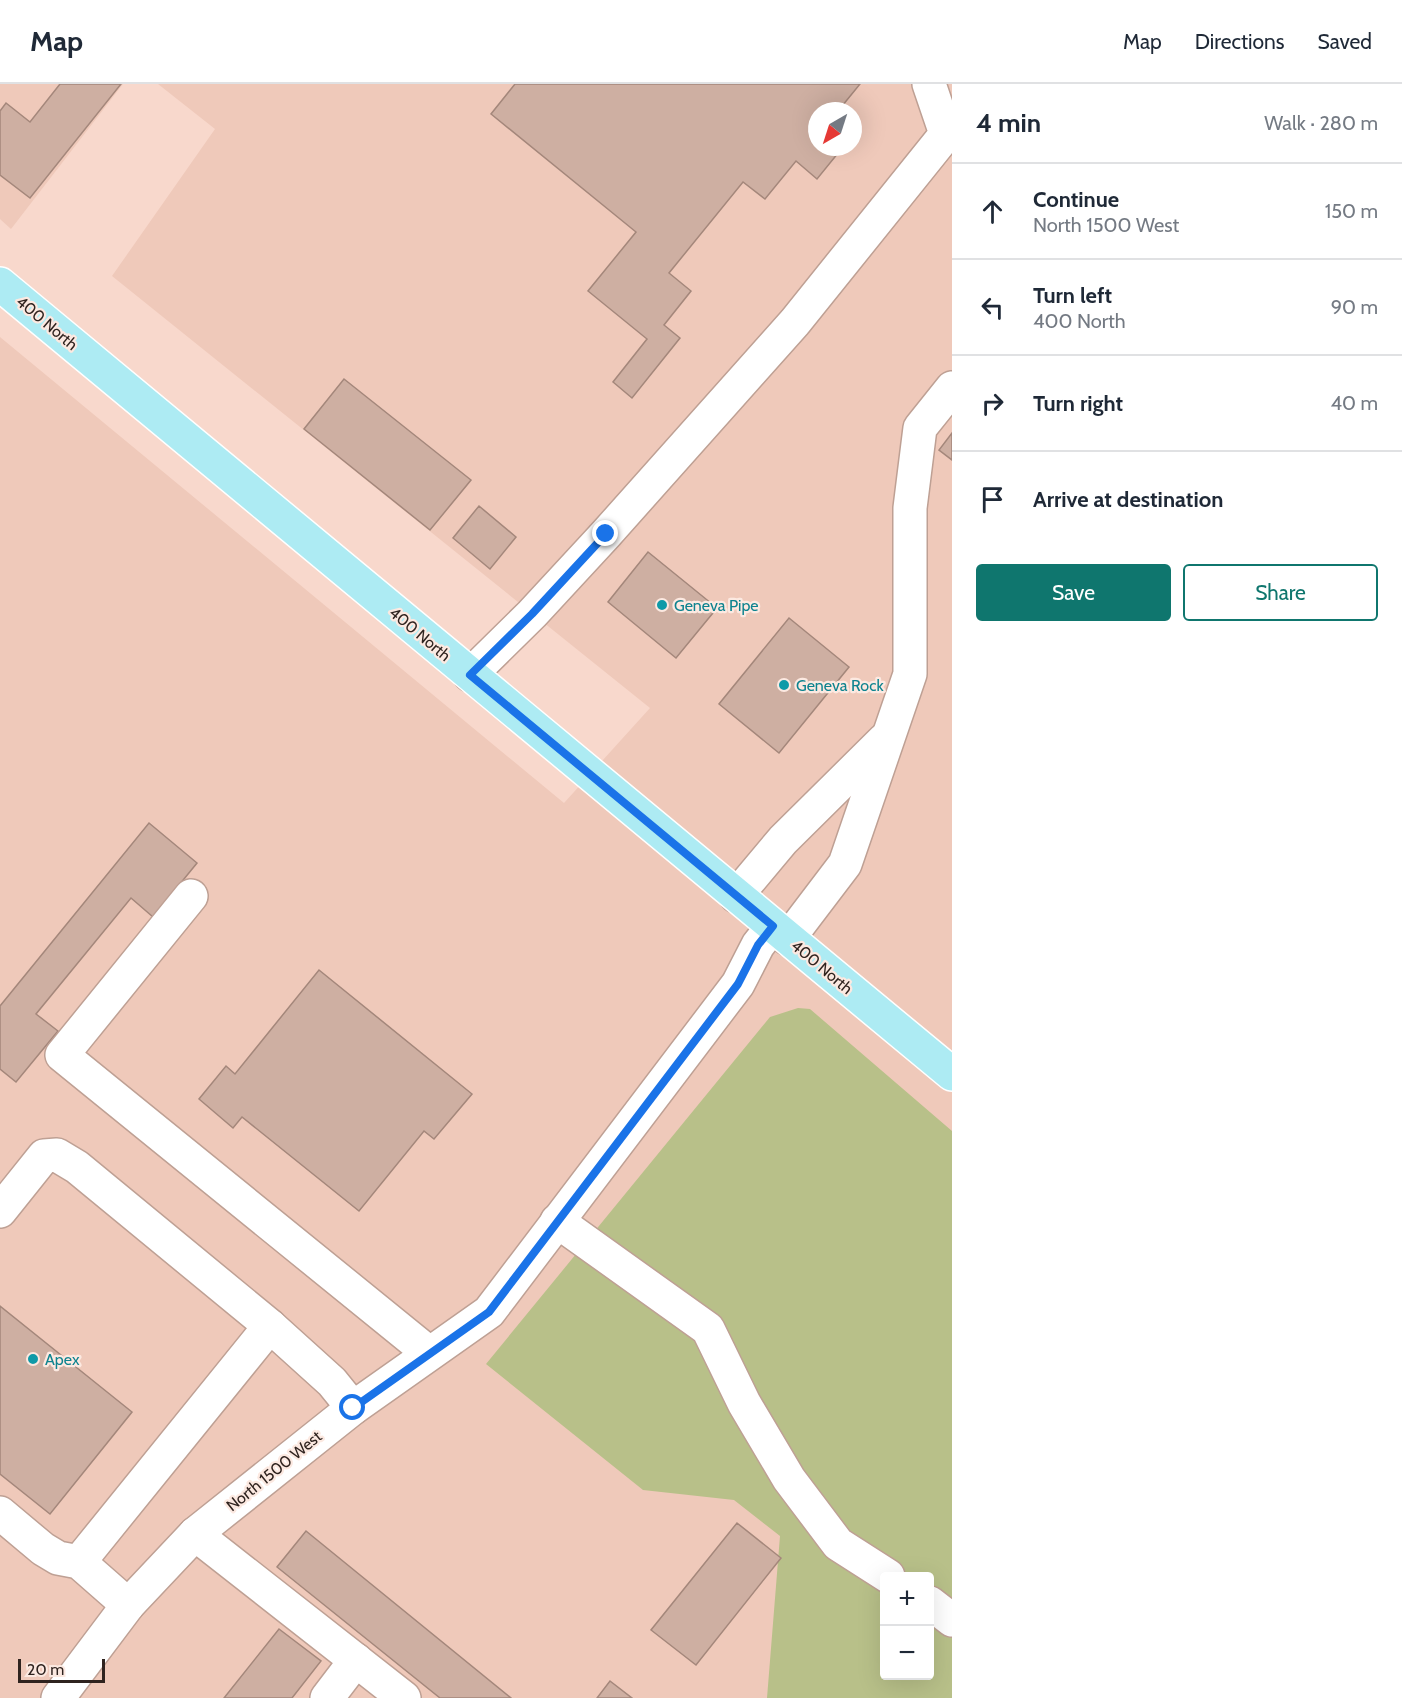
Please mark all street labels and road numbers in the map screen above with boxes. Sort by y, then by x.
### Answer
street label: 400 North [12,292,82,354]
street label: 400 North [385,603,455,665]
street label: 400 North [787,936,857,998]
street label: North 1500 West [223,1426,326,1515]

